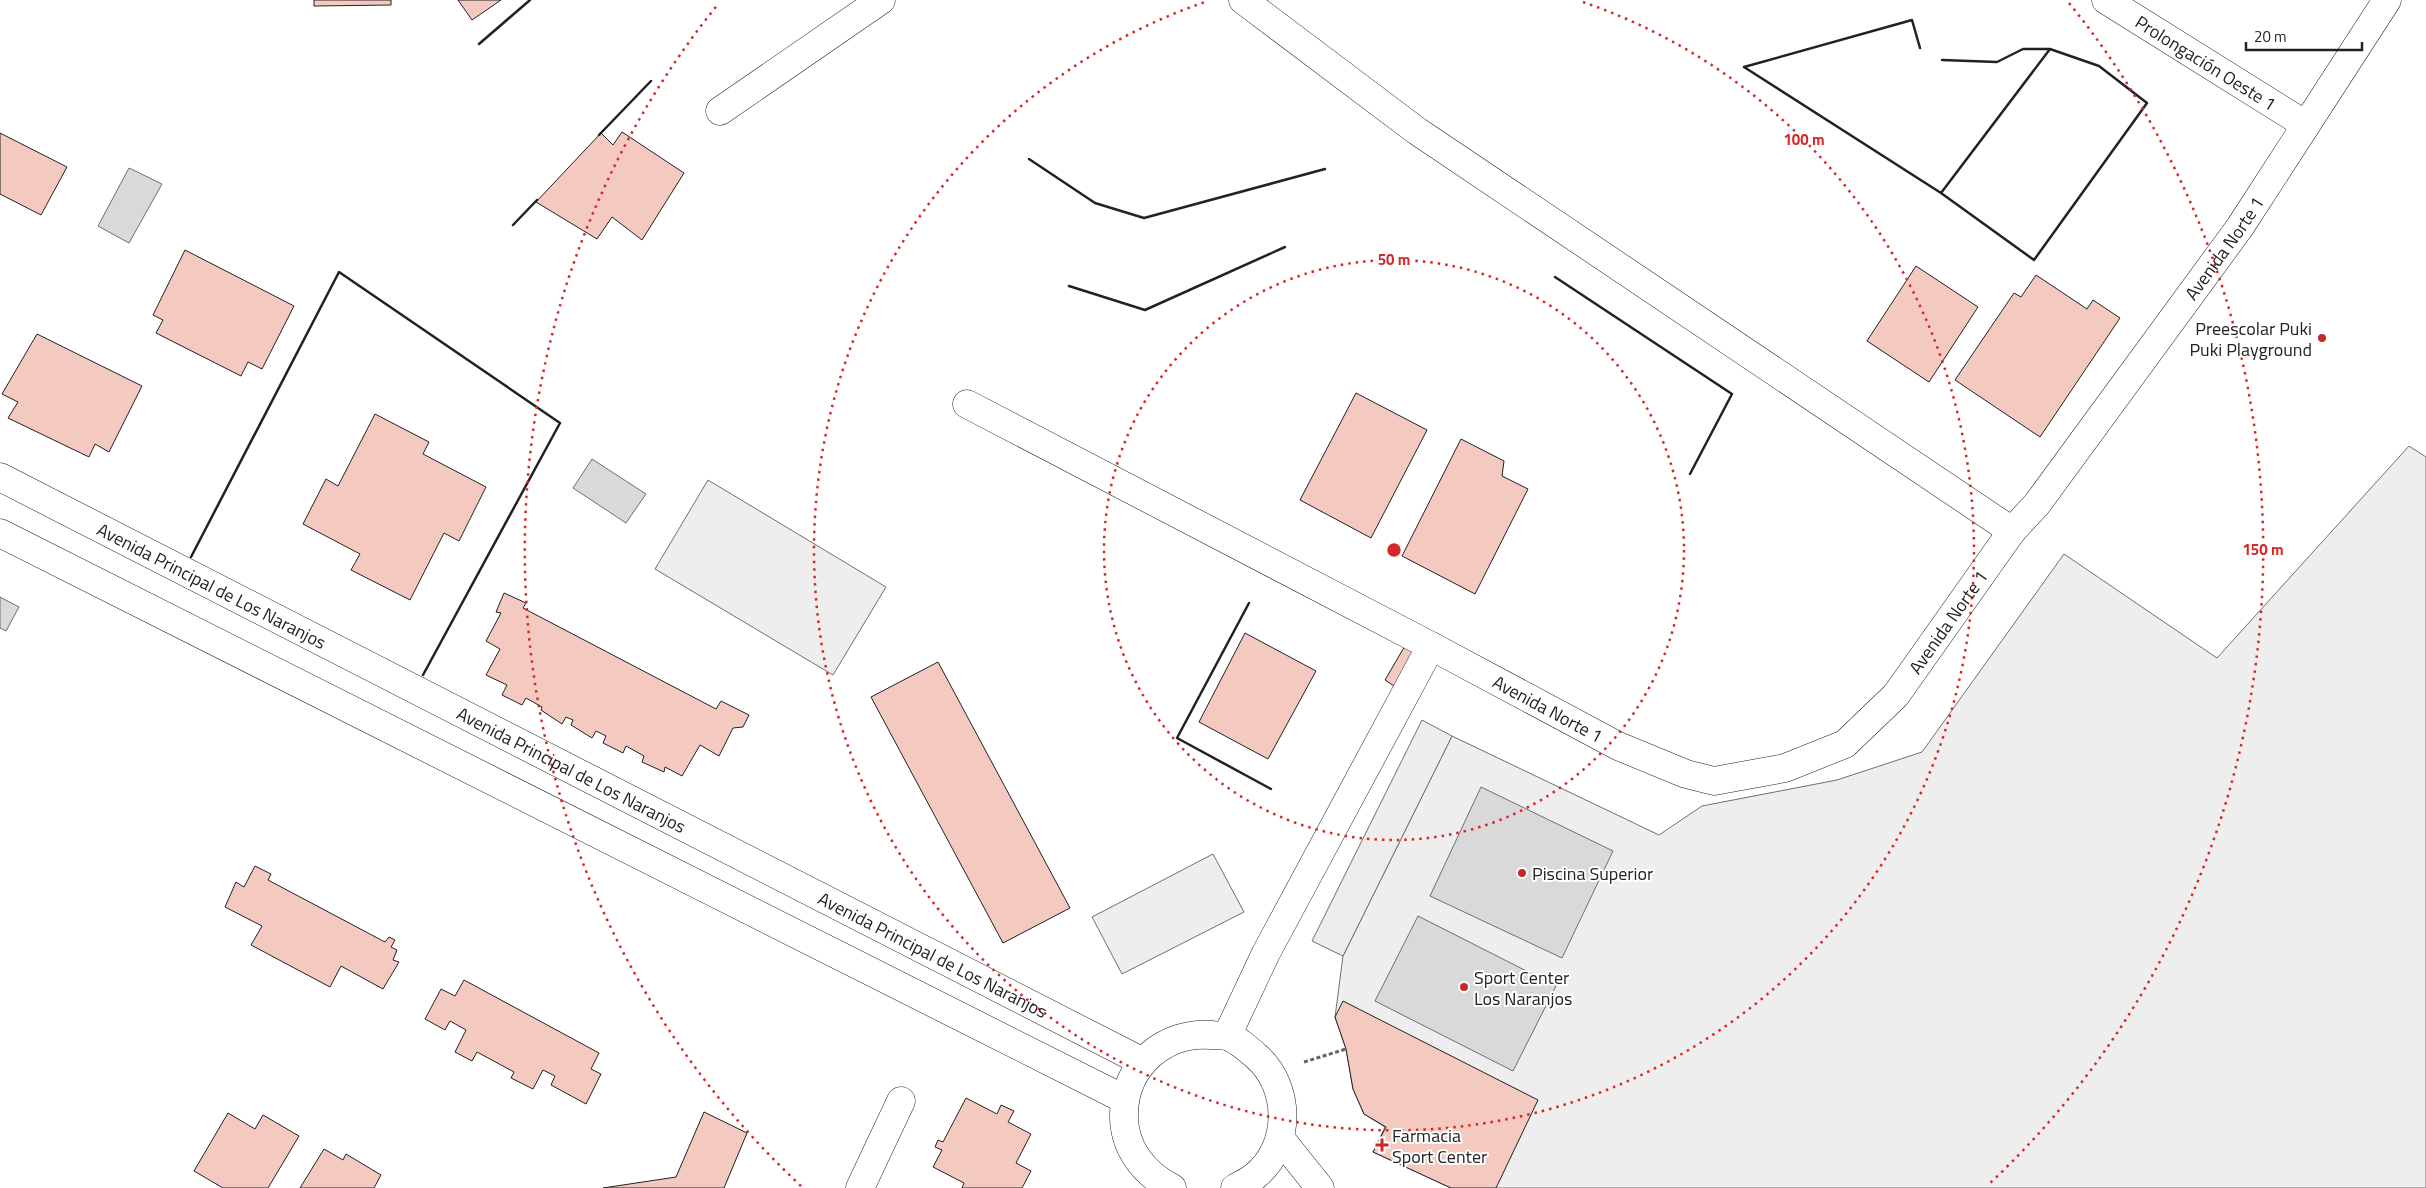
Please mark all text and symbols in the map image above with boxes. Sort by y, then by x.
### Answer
street label: Prolongación Oeste 1 [2130,8,2282,117]
scale bar [2246,20,2362,52]
text: 20 m [2254,25,2287,48]
text: 100 m [1783,128,1825,151]
street label: Avenida Norte 1 [2178,191,2270,305]
text: 50 m [1378,248,1410,271]
place label: Preescolar Puki Puki Playground [2189,315,2312,363]
marker: Preescolar Puki Puki Playground [2316,332,2328,344]
street label: Avenida Principal de Los Naranjos [93,516,331,655]
text: 150 m [2242,538,2284,561]
centre of rings [1385,541,1403,559]
street label: Avenida Norte 1 [1902,564,1994,679]
street label: Avenida Norte 1 [1488,668,1608,749]
street label: Avenida Principal de Los Naranjos [452,700,691,839]
place label: Piscina Superior [1532,860,1653,887]
marker: Piscina Superior [1516,867,1528,879]
street label: Avenida Principal de Los Naranjos [814,885,1052,1024]
place label: Sport Center Los Naranjos [1474,964,1572,1012]
marker: Sport Center Los Naranjos [1458,981,1470,993]
place label: Farmacia Sport Center [1392,1122,1487,1170]
marker: Farmacia Sport Center [1376,1139,1388,1151]

